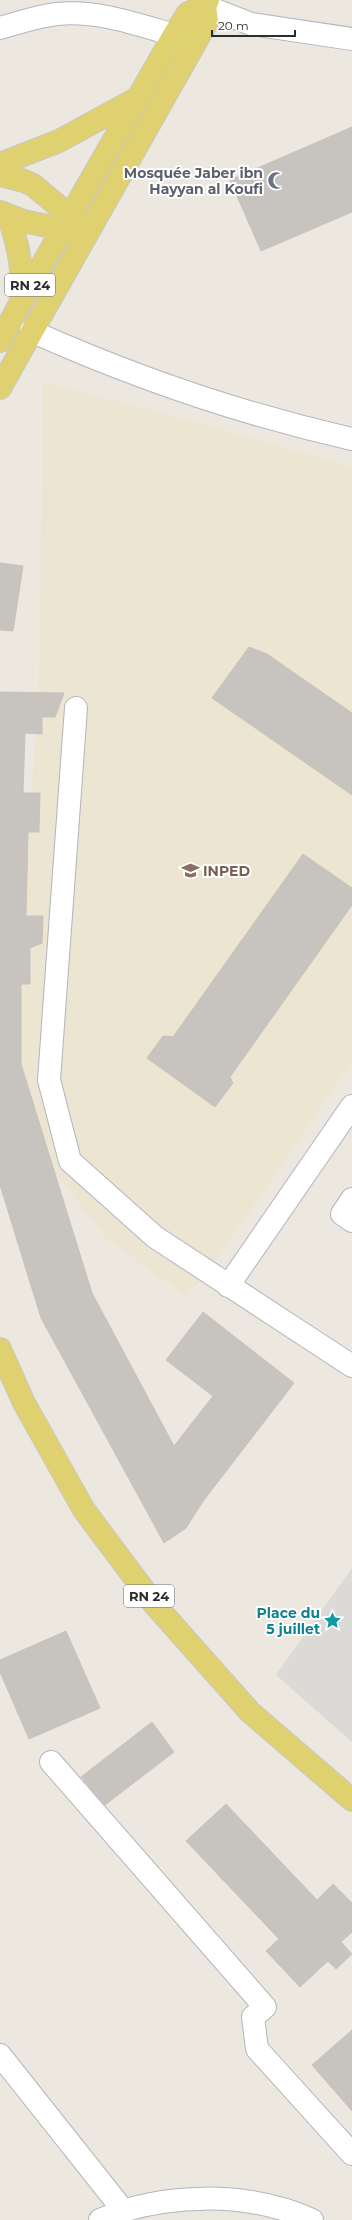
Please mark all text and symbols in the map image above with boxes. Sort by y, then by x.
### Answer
scale bar [212,12,295,38]
text: 20 m [218,18,249,33]
place label: Mosquée Jaber ibn Hayyan al Koufi [124,164,263,198]
mosque icon: Mosquée Jaber ibn Hayyan al Koufi [266,171,286,191]
road number: RN 24 [5,274,55,296]
school or university icon: INPED [180,861,200,881]
place label: INPED [203,862,250,880]
road number: RN 24 [124,1585,174,1607]
place label: Place du 5 juillet [257,1604,320,1638]
place icon: Place du 5 juillet [323,1611,343,1631]

